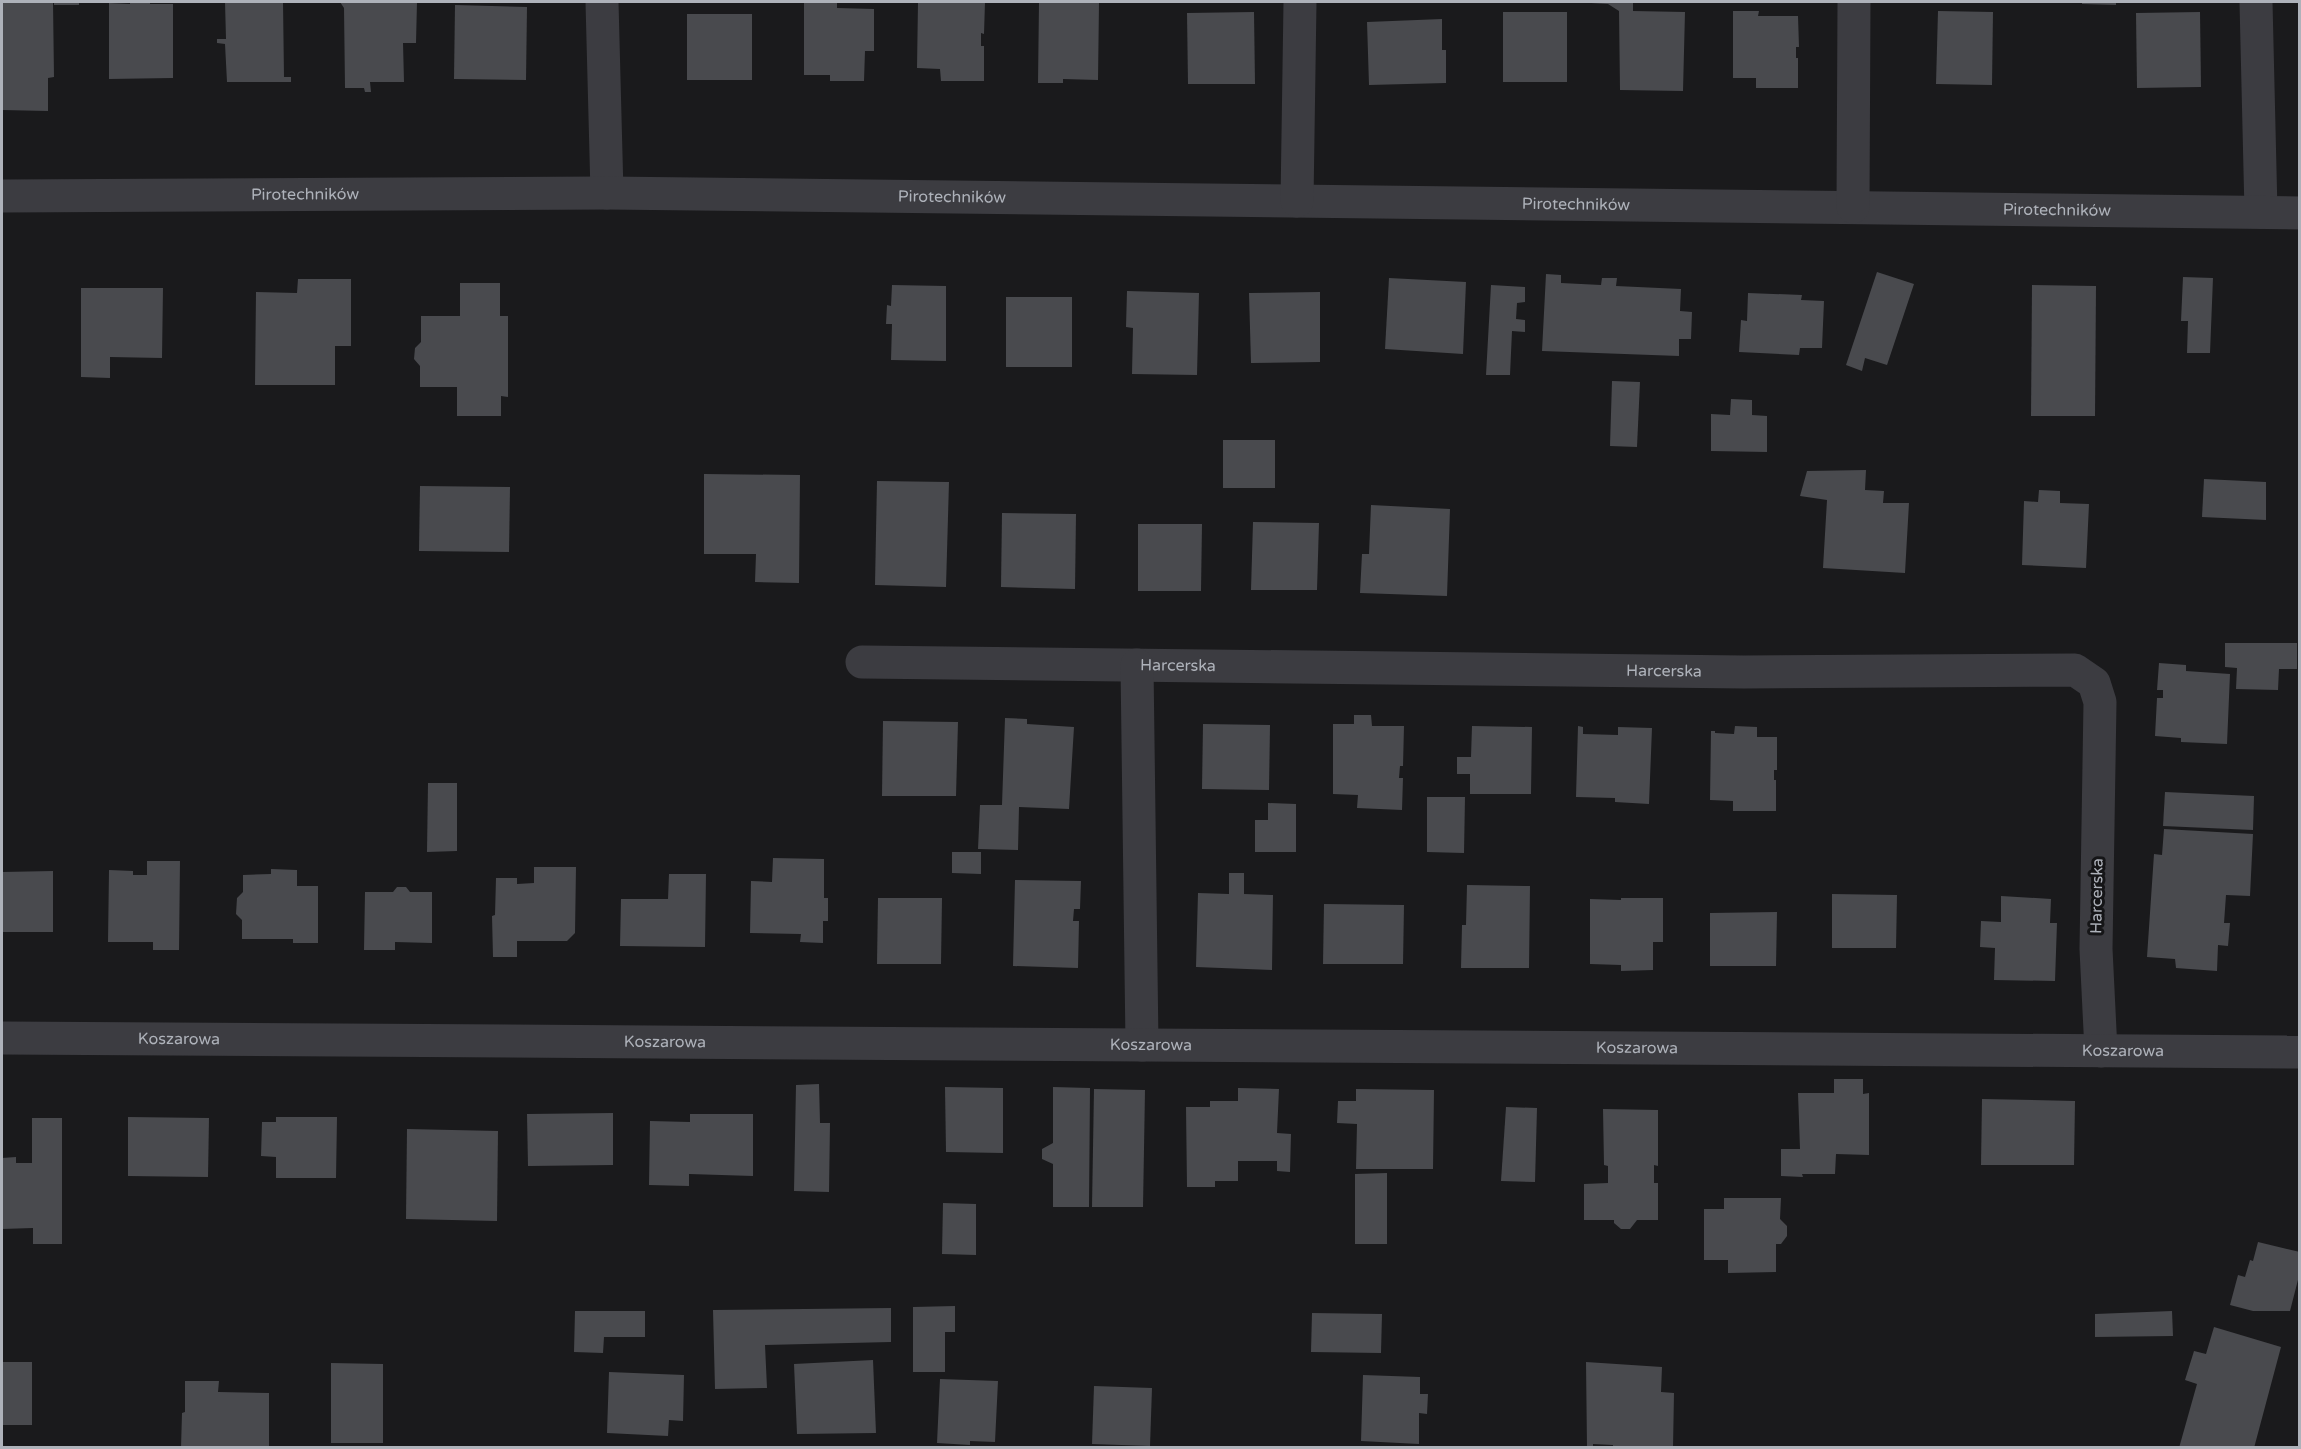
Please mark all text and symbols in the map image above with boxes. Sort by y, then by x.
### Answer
street label: Pirotechników [251,184,359,205]
street label: Pirotechników [898,186,1006,208]
street label: Pirotechników [1522,194,1630,215]
street label: Pirotechników [2003,199,2111,221]
street label: Harcerska [1140,655,1216,676]
street label: Harcerska [1626,661,1702,682]
street label: Harcerska [2086,858,2108,934]
street label: Koszarowa [138,1029,220,1049]
street label: Koszarowa [624,1032,706,1052]
street label: Koszarowa [1110,1035,1192,1055]
street label: Koszarowa [1596,1038,1678,1058]
street label: Koszarowa [2082,1041,2164,1061]

